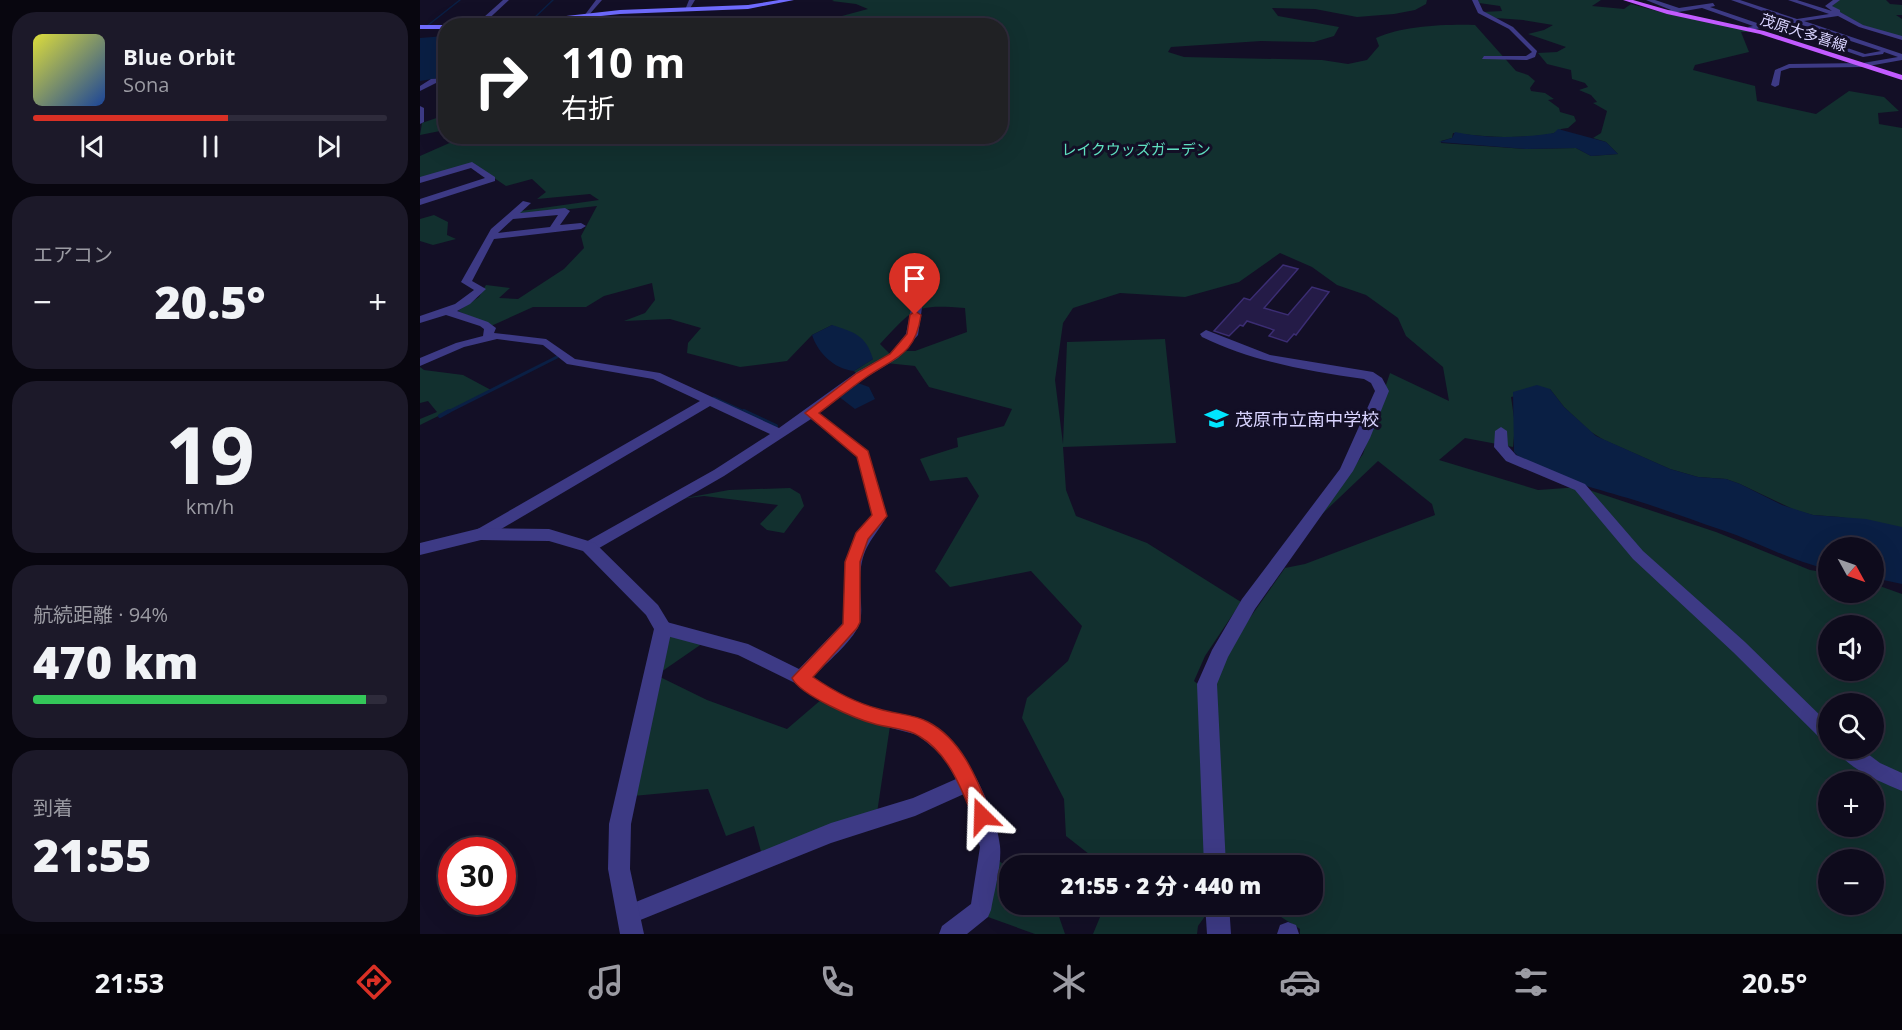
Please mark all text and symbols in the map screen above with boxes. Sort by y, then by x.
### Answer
street label: 茂原大多喜線 [1758,9,1850,55]
text: 110 m [561,33,685,90]
text: Blue Orbit [123,41,235,71]
icon: right [462,42,540,120]
text: Sona [123,71,169,98]
text: 右折 [561,89,615,126]
icon: previous [76,130,109,163]
icon: pause [194,130,227,163]
icon: next [312,130,345,163]
park label: レイクウッズガーデン [1061,139,1211,159]
text: エアコン [33,241,113,268]
pin [889,253,940,315]
icon: arrive [898,262,931,295]
text: 20.5° [154,271,266,332]
text: − [33,279,52,324]
text: + [368,279,387,324]
text: 19 [165,401,255,507]
school or university icon: 茂原市立南中学校 [1204,406,1230,432]
place label: 茂原市立南中学校 [1235,407,1379,431]
text: km/h [186,493,234,520]
north arrow [1818,537,1884,603]
map controls [1818,537,1884,915]
text: 航続距離 · 94% [33,601,168,628]
button: sound [1818,615,1884,681]
text: 470 km [33,631,198,692]
button: search [1818,693,1884,759]
button: + [1818,771,1884,837]
position arrow [950,784,1014,848]
text: 到着 [33,794,73,821]
text: 21:55 [33,824,151,885]
speed limit sign: 30 [438,837,516,915]
button: − [1818,849,1884,915]
text: 21:55 · 2 分 · 440 m [1061,870,1261,900]
icon: directions [353,961,395,1003]
icon: music [585,961,627,1003]
icon: phone [816,961,858,1003]
icon: climate [1048,961,1090,1003]
icon: car [1279,961,1321,1003]
icon: filters [1510,961,1552,1003]
text: 21:53 [95,964,164,1001]
text: 20.5° [1742,964,1807,1001]

